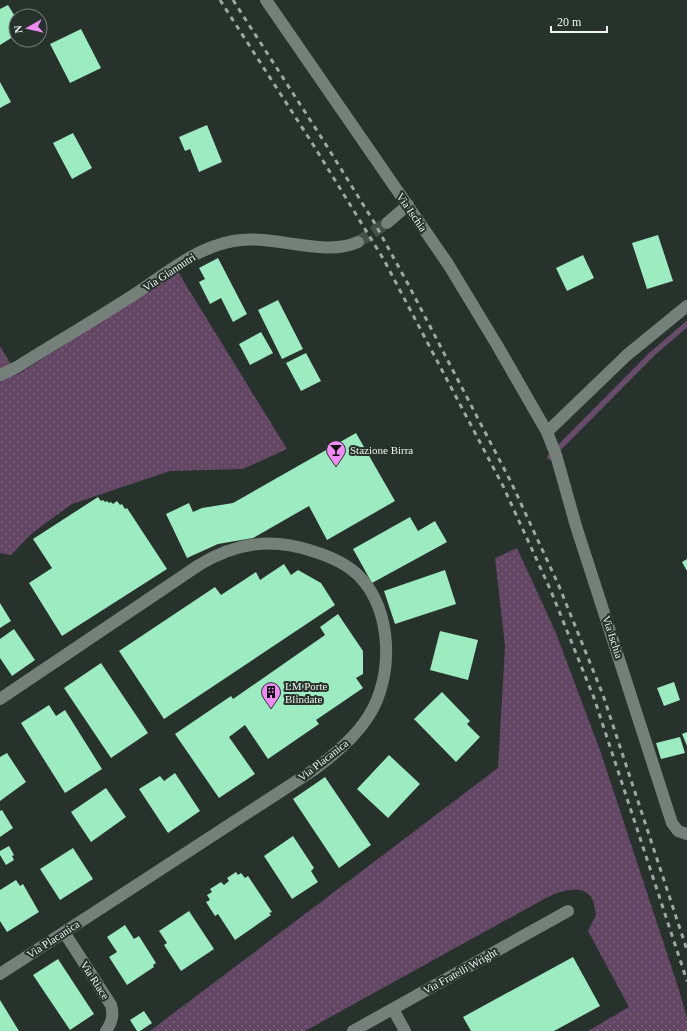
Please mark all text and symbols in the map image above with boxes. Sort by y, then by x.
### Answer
north arrow [8,8,48,48]
scale bar [551,8,607,34]
text: 20 m [557,15,582,29]
text: N [12,25,25,34]
street label: Via Ischia [394,190,430,234]
street label: Via Giannutri [141,251,197,293]
bar icon: Stazione Birra [325,439,347,467]
place label: Stazione Birra [350,444,413,456]
street label: Via Ischia [600,614,626,660]
place label: LM Porte Blindate [285,680,328,705]
building icon: LM Porte Blindate [260,681,282,709]
street label: Via Placanica [296,737,350,783]
street label: Via Placanica [25,918,82,960]
street label: Via Fratelli Wright [421,946,499,996]
street label: Via Riace [78,959,112,1001]

